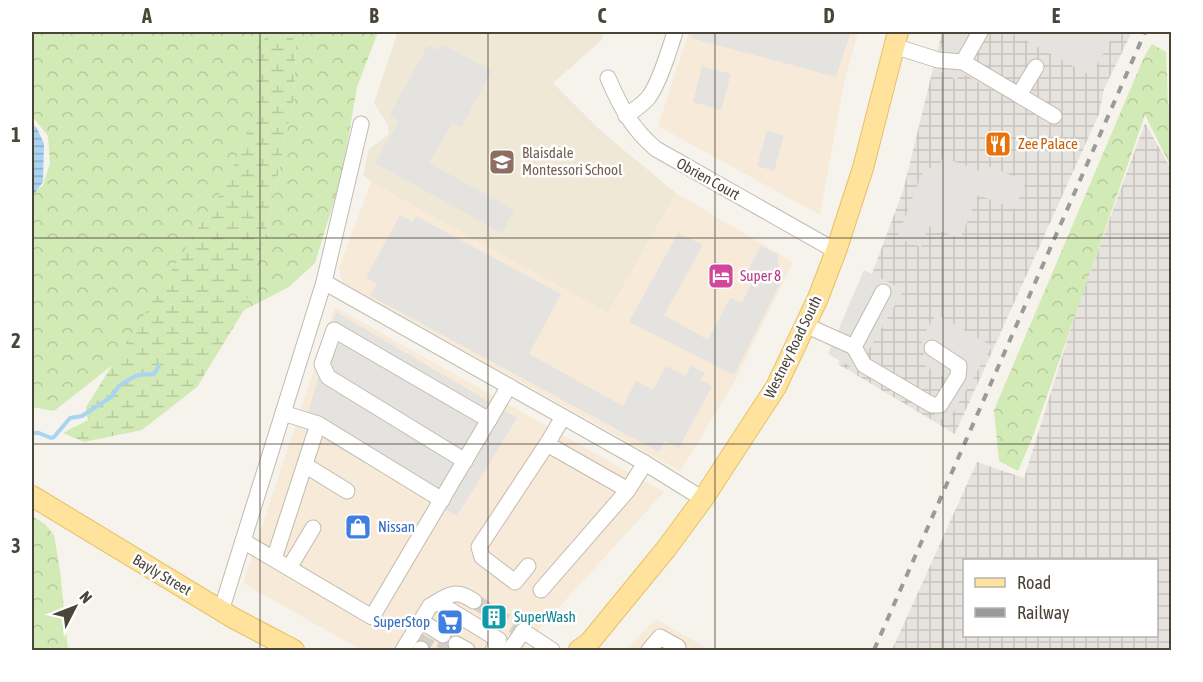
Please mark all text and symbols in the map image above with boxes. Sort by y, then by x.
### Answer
text: A [141,4,152,27]
text: B [369,4,379,27]
text: C [598,4,607,27]
text: D [823,4,835,27]
text: E [1052,4,1061,27]
text: 1 [11,123,21,146]
restaurant icon: Zee Palace [983,129,1013,159]
place label: Zee Palace [1018,135,1078,152]
place label: Blaisdale Montessori School [522,144,622,178]
school or university icon: Blaisdale Montessori School [487,147,517,177]
street label: Obrien Court [674,154,743,203]
hotel icon: Super 8 [706,261,736,291]
place label: Super 8 [740,267,781,284]
street label: Westney Road South [760,293,825,401]
text: 2 [11,329,21,352]
shop icon: Nissan [343,512,373,542]
place label: Nissan [378,518,415,535]
text: 3 [11,534,21,557]
street label: Bayly Street [130,550,195,599]
legend [963,559,1158,637]
text: Road [1017,572,1051,593]
north arrow [45,577,105,637]
text: N [76,587,96,606]
building icon: SuperWash [479,602,509,632]
text: Railway [1017,602,1069,623]
supermarket icon: SuperStop [435,607,465,637]
place label: SuperWash [514,608,576,625]
place label: SuperStop [373,613,430,630]

